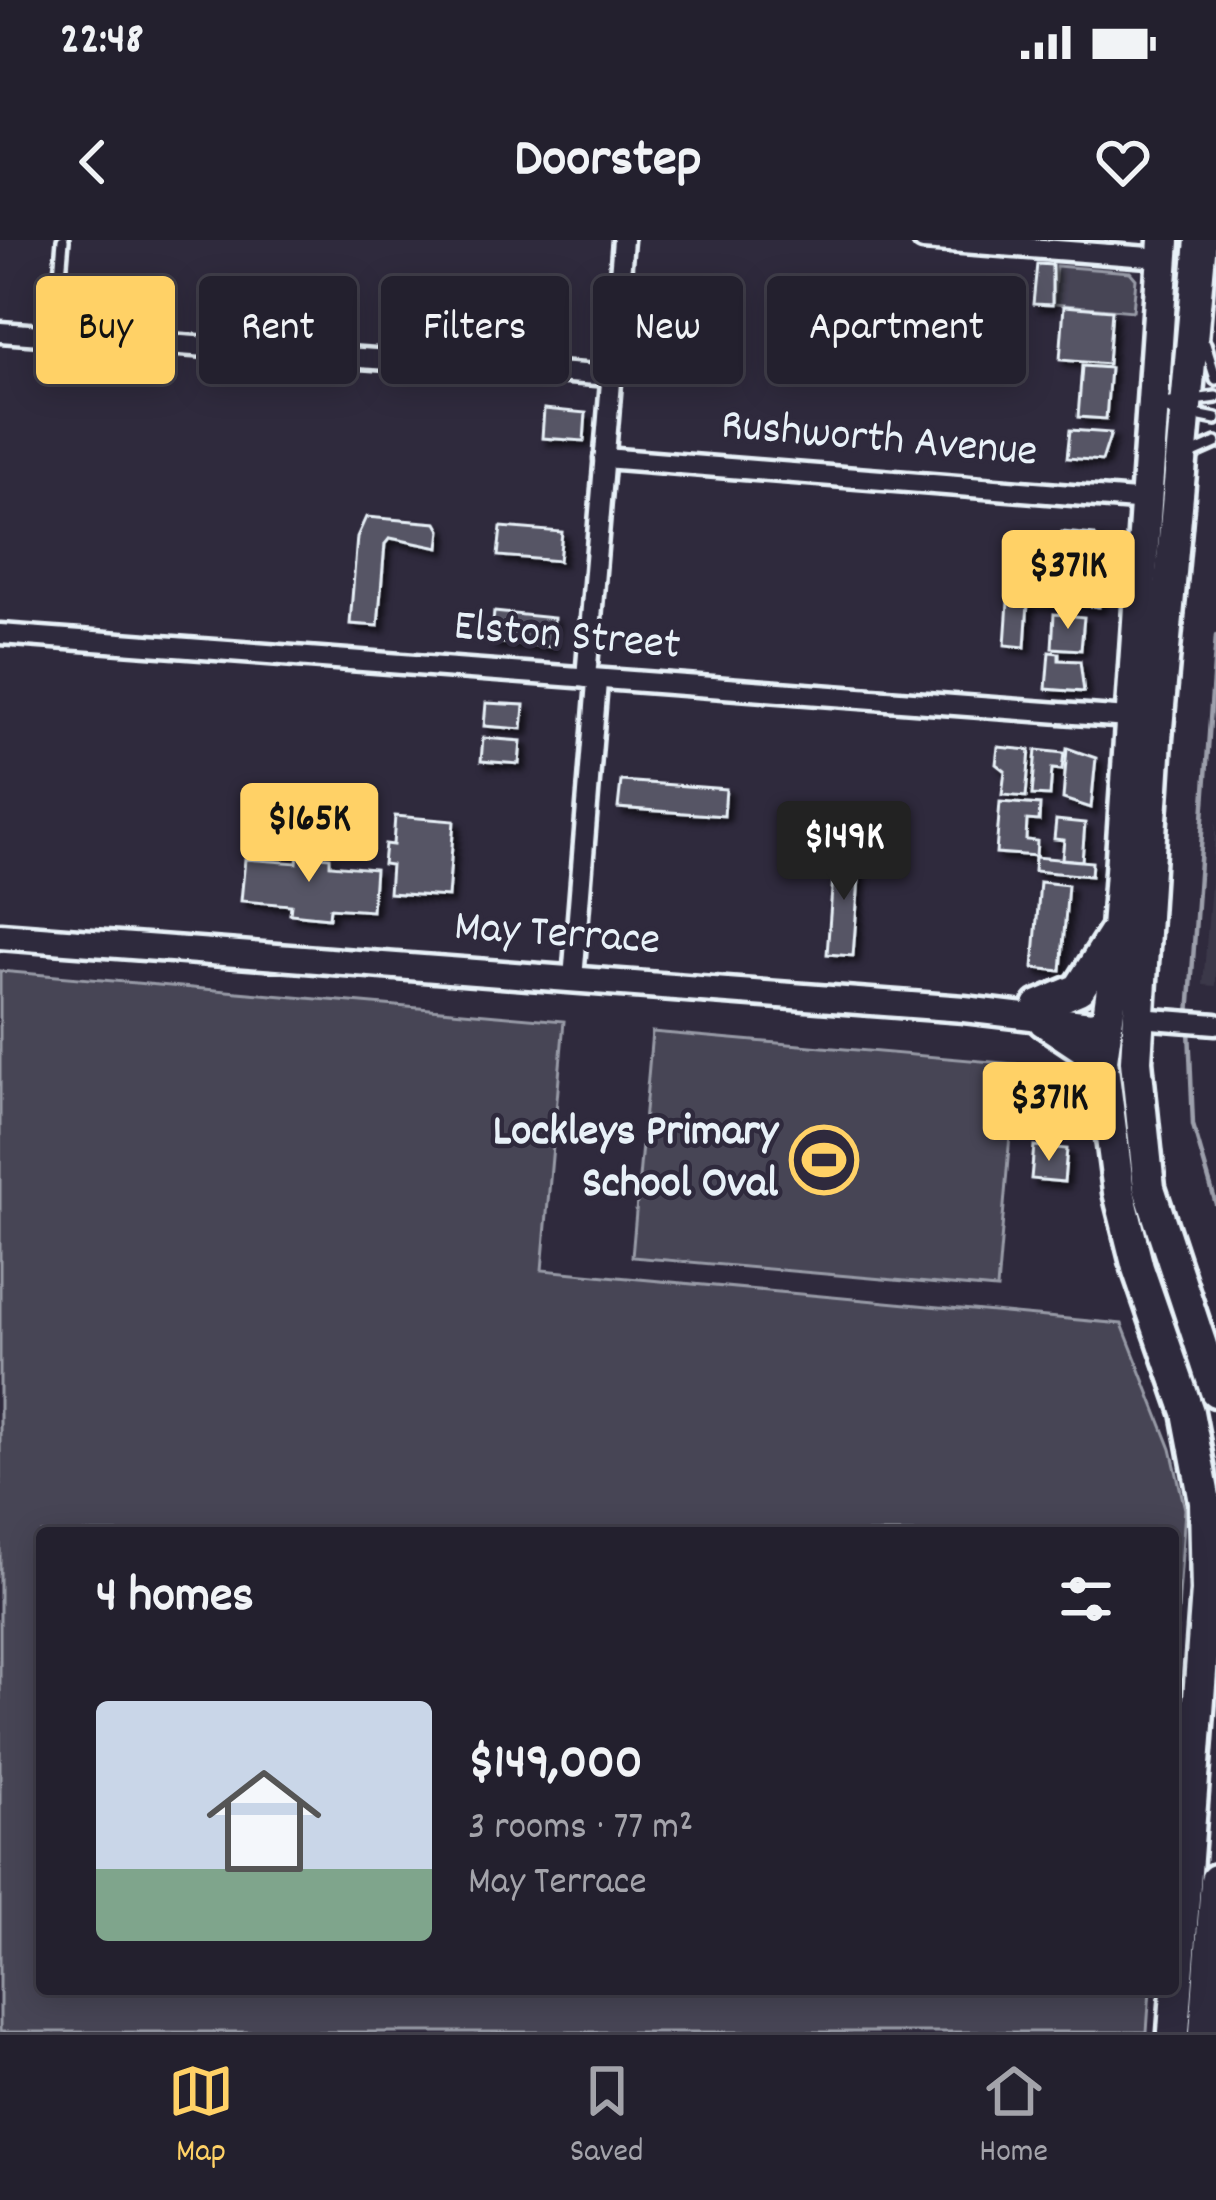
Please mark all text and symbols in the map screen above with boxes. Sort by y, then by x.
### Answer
text: 22:48 [60,10,144,74]
text: Doorstep [514,124,702,201]
icon: back [60,129,126,195]
icon: heart [1090,129,1156,195]
chip: Buy [36,276,175,384]
chip: Rent [199,276,357,384]
chip: Filters [381,276,569,384]
chip: New [593,276,743,384]
chip: Apartment [767,276,1026,384]
street label: Rushworth Avenue [718,395,1040,487]
pin: $371K [984,530,1152,632]
text: $371K [1029,541,1107,596]
street label: Elston Street [451,596,683,680]
pin: $165K [225,783,393,885]
text: $165K [267,794,351,849]
pin: $149K [760,801,928,903]
text: $149K [804,812,884,867]
street label: May Terrace [452,897,662,975]
pin: $371K [965,1062,1133,1164]
text: $371K [1010,1073,1088,1128]
place label: Lockleys Primary School Oval [493,1102,780,1218]
sports icon: Lockleys Primary School Oval [789,1125,859,1195]
text: 4 homes [96,1563,254,1635]
icon: filters [1053,1566,1119,1632]
text: $149,000 [468,1730,643,1802]
icon: home [192,1749,336,1893]
text: 3 rooms · 77 m² [468,1802,693,1857]
text: May Terrace [468,1857,647,1912]
tab: Map [168,2058,234,2177]
tab: Saved [570,2058,643,2177]
tab: Home [979,2058,1048,2177]

